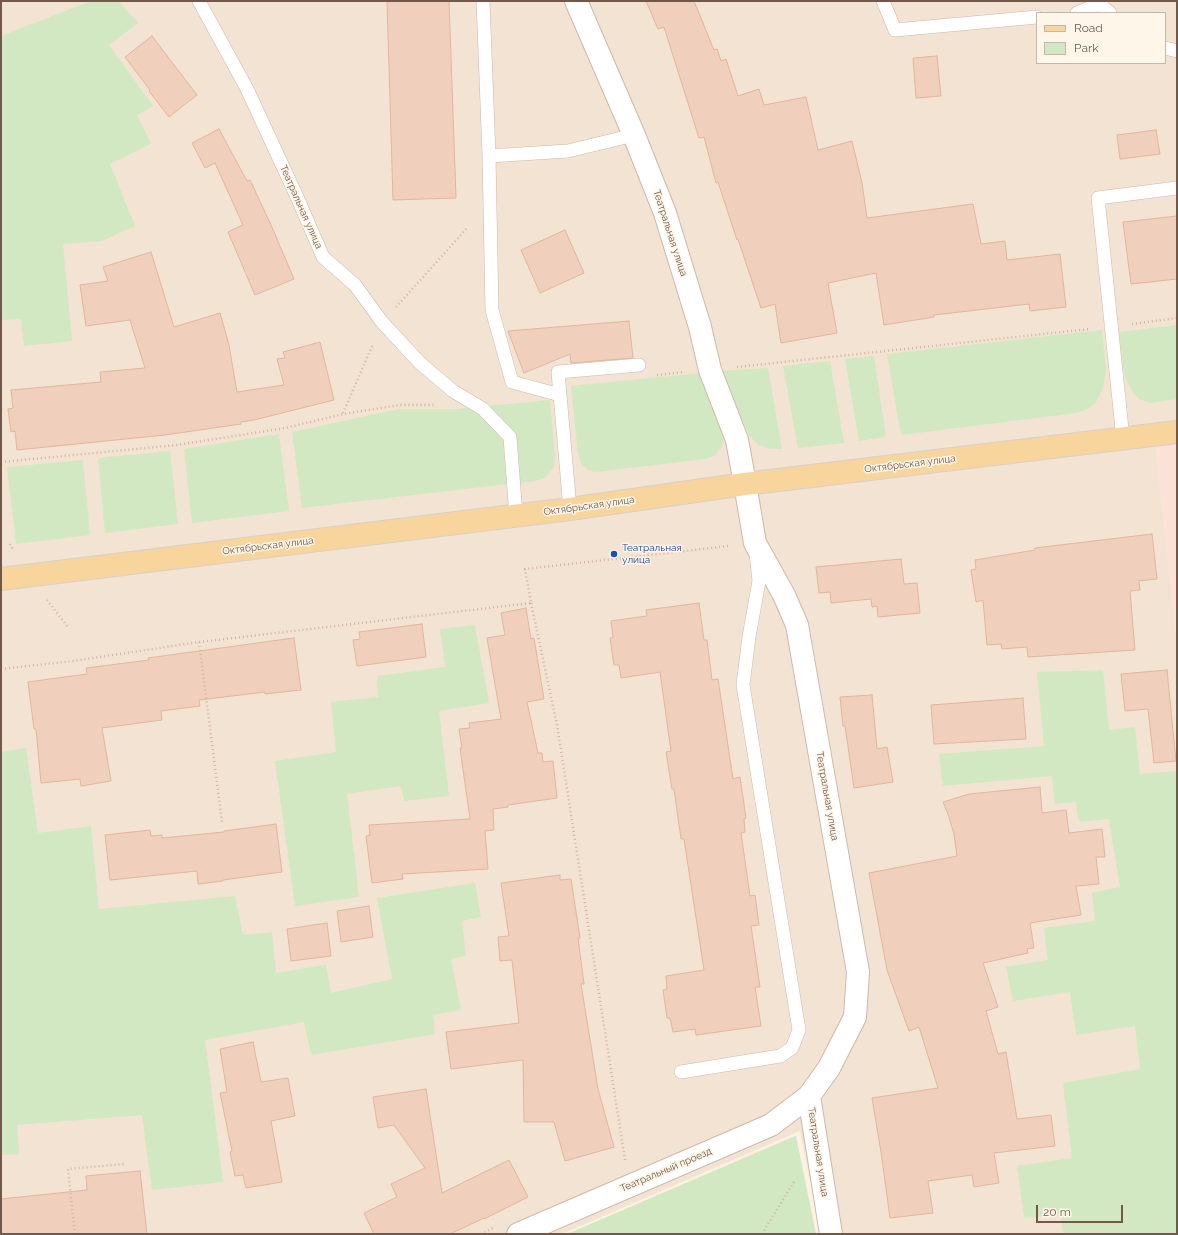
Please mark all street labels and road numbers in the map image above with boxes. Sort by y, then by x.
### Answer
street label: Театральная улица [277,163,325,251]
street label: Театральная улица [650,188,690,278]
street label: Октябрьская улица [864,452,956,476]
street label: Октябрьская улица [543,494,635,518]
street label: Октябрьская улица [222,534,314,558]
street label: Театральная улица [813,750,841,842]
street label: Театральная улица [805,1106,831,1198]
street label: Театральный проезд [618,1145,714,1195]

